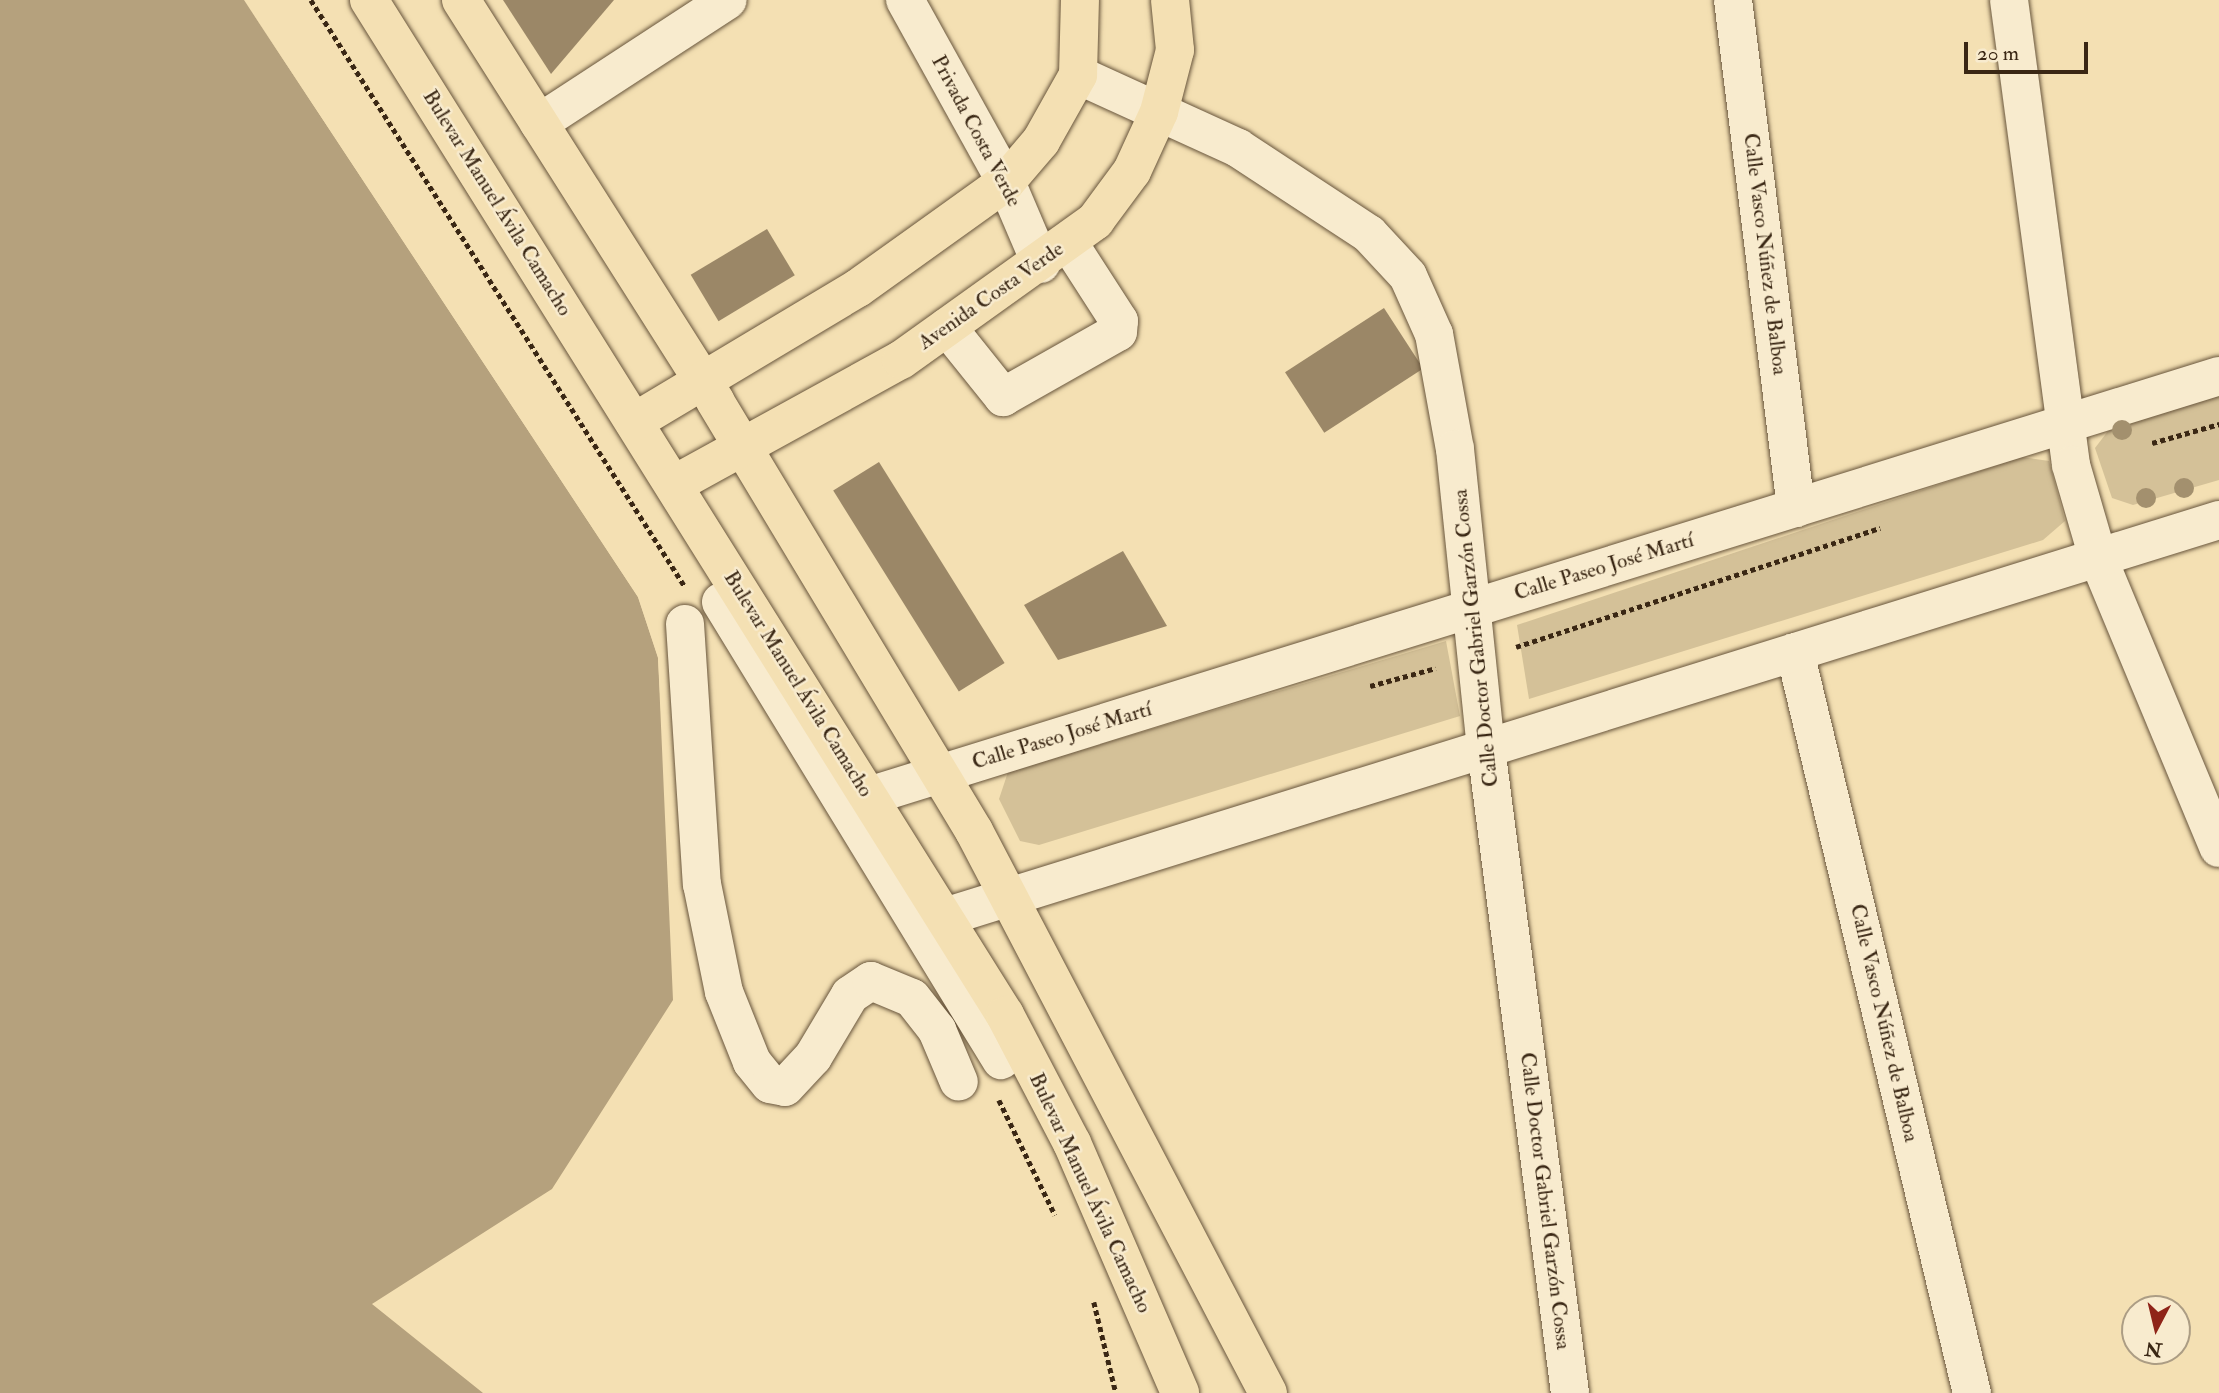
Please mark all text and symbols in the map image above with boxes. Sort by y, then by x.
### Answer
scale bar [1967,28,2091,72]
text: 20 m [1977,40,2019,67]
street label: Privada Costa Verde [926,51,1026,211]
street label: Bulevar Manuel Ávila Camacho [417,85,577,321]
street label: Calle Vasco Núñez de Balboa [1738,132,1792,376]
street label: Avenida Costa Verde [914,237,1068,355]
street label: Calle Doctor Gabriel Garzón Cossa [1448,488,1504,788]
street label: Calle Paseo José Martí [1511,528,1697,606]
street label: Bulevar Manuel Ávila Camacho [718,566,878,802]
street label: Calle Paseo José Martí [969,697,1155,775]
street label: Calle Vasco Núñez de Balboa [1844,902,1924,1144]
street label: Calle Doctor Gabriel Garzón Cossa [1514,1051,1576,1351]
street label: Bulevar Manuel Ávila Camacho [1023,1069,1157,1317]
north arrow [2121,1295,2191,1365]
text: N [2144,1336,2164,1362]

